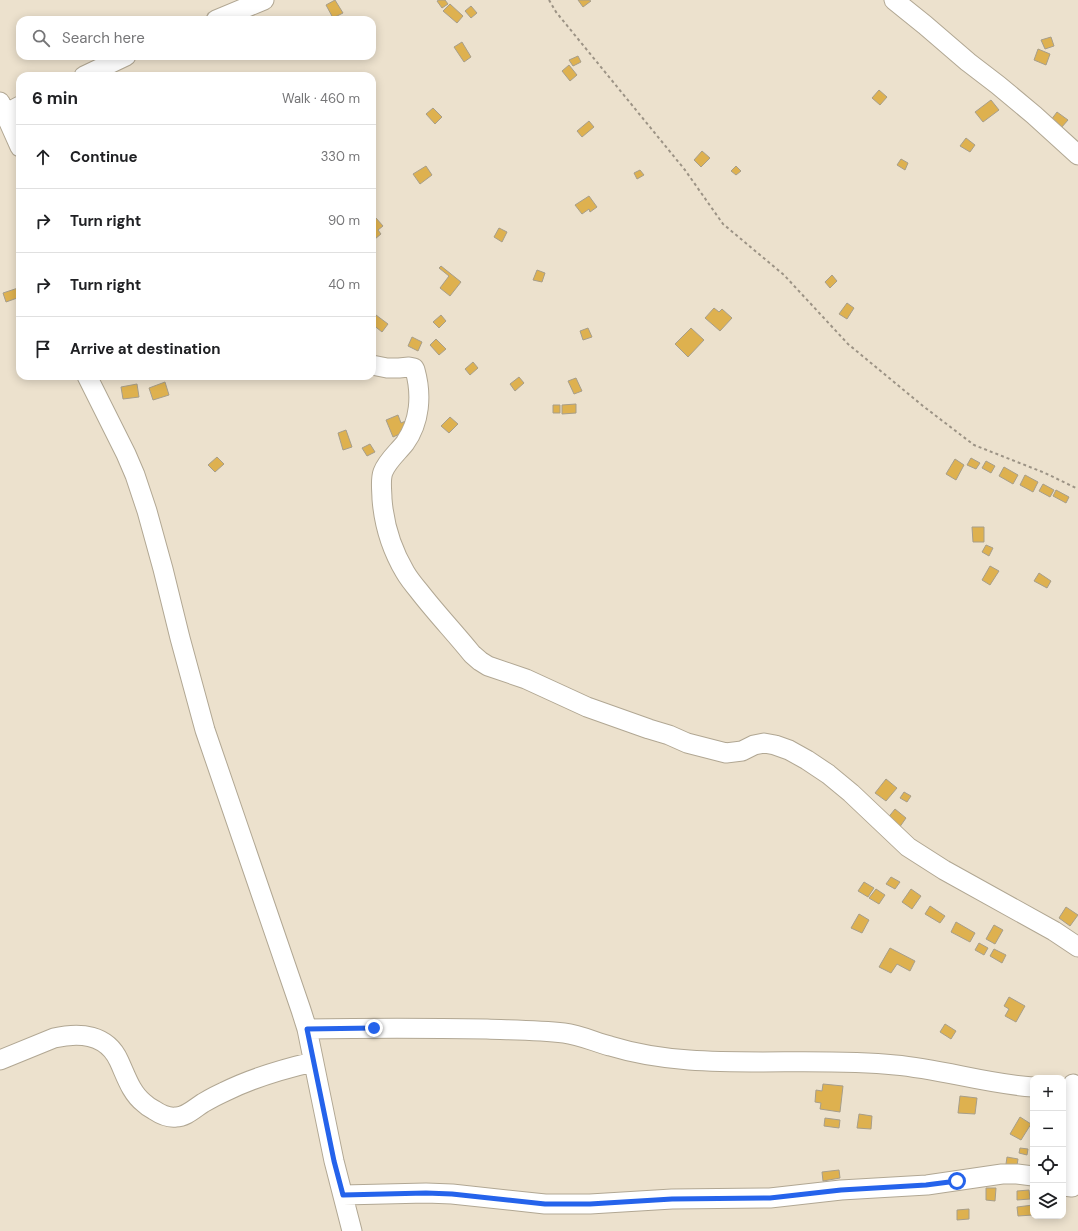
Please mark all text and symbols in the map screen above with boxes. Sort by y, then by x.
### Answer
search box [16,16,376,60]
icon: search [30,27,52,49]
text: Search here [62,28,145,48]
text: 6 min [32,87,78,109]
text: Walk · 460 m [282,90,360,107]
icon: ahead [32,146,54,168]
text: Continue [70,147,138,167]
text: 330 m [321,148,360,165]
icon: right [32,210,54,232]
text: Turn right [70,211,141,231]
text: 90 m [328,212,360,229]
icon: right [32,274,54,296]
text: Turn right [70,275,141,295]
text: 40 m [328,276,360,293]
icon: arrive [32,338,54,360]
text: Arrive at destination [70,339,221,359]
route end [365,1019,383,1037]
map controls [1030,1075,1066,1219]
button: + [1030,1075,1066,1111]
button: − [1030,1111,1066,1147]
button: locate [1030,1147,1066,1183]
route start [948,1172,966,1190]
button: layers [1030,1183,1066,1219]

